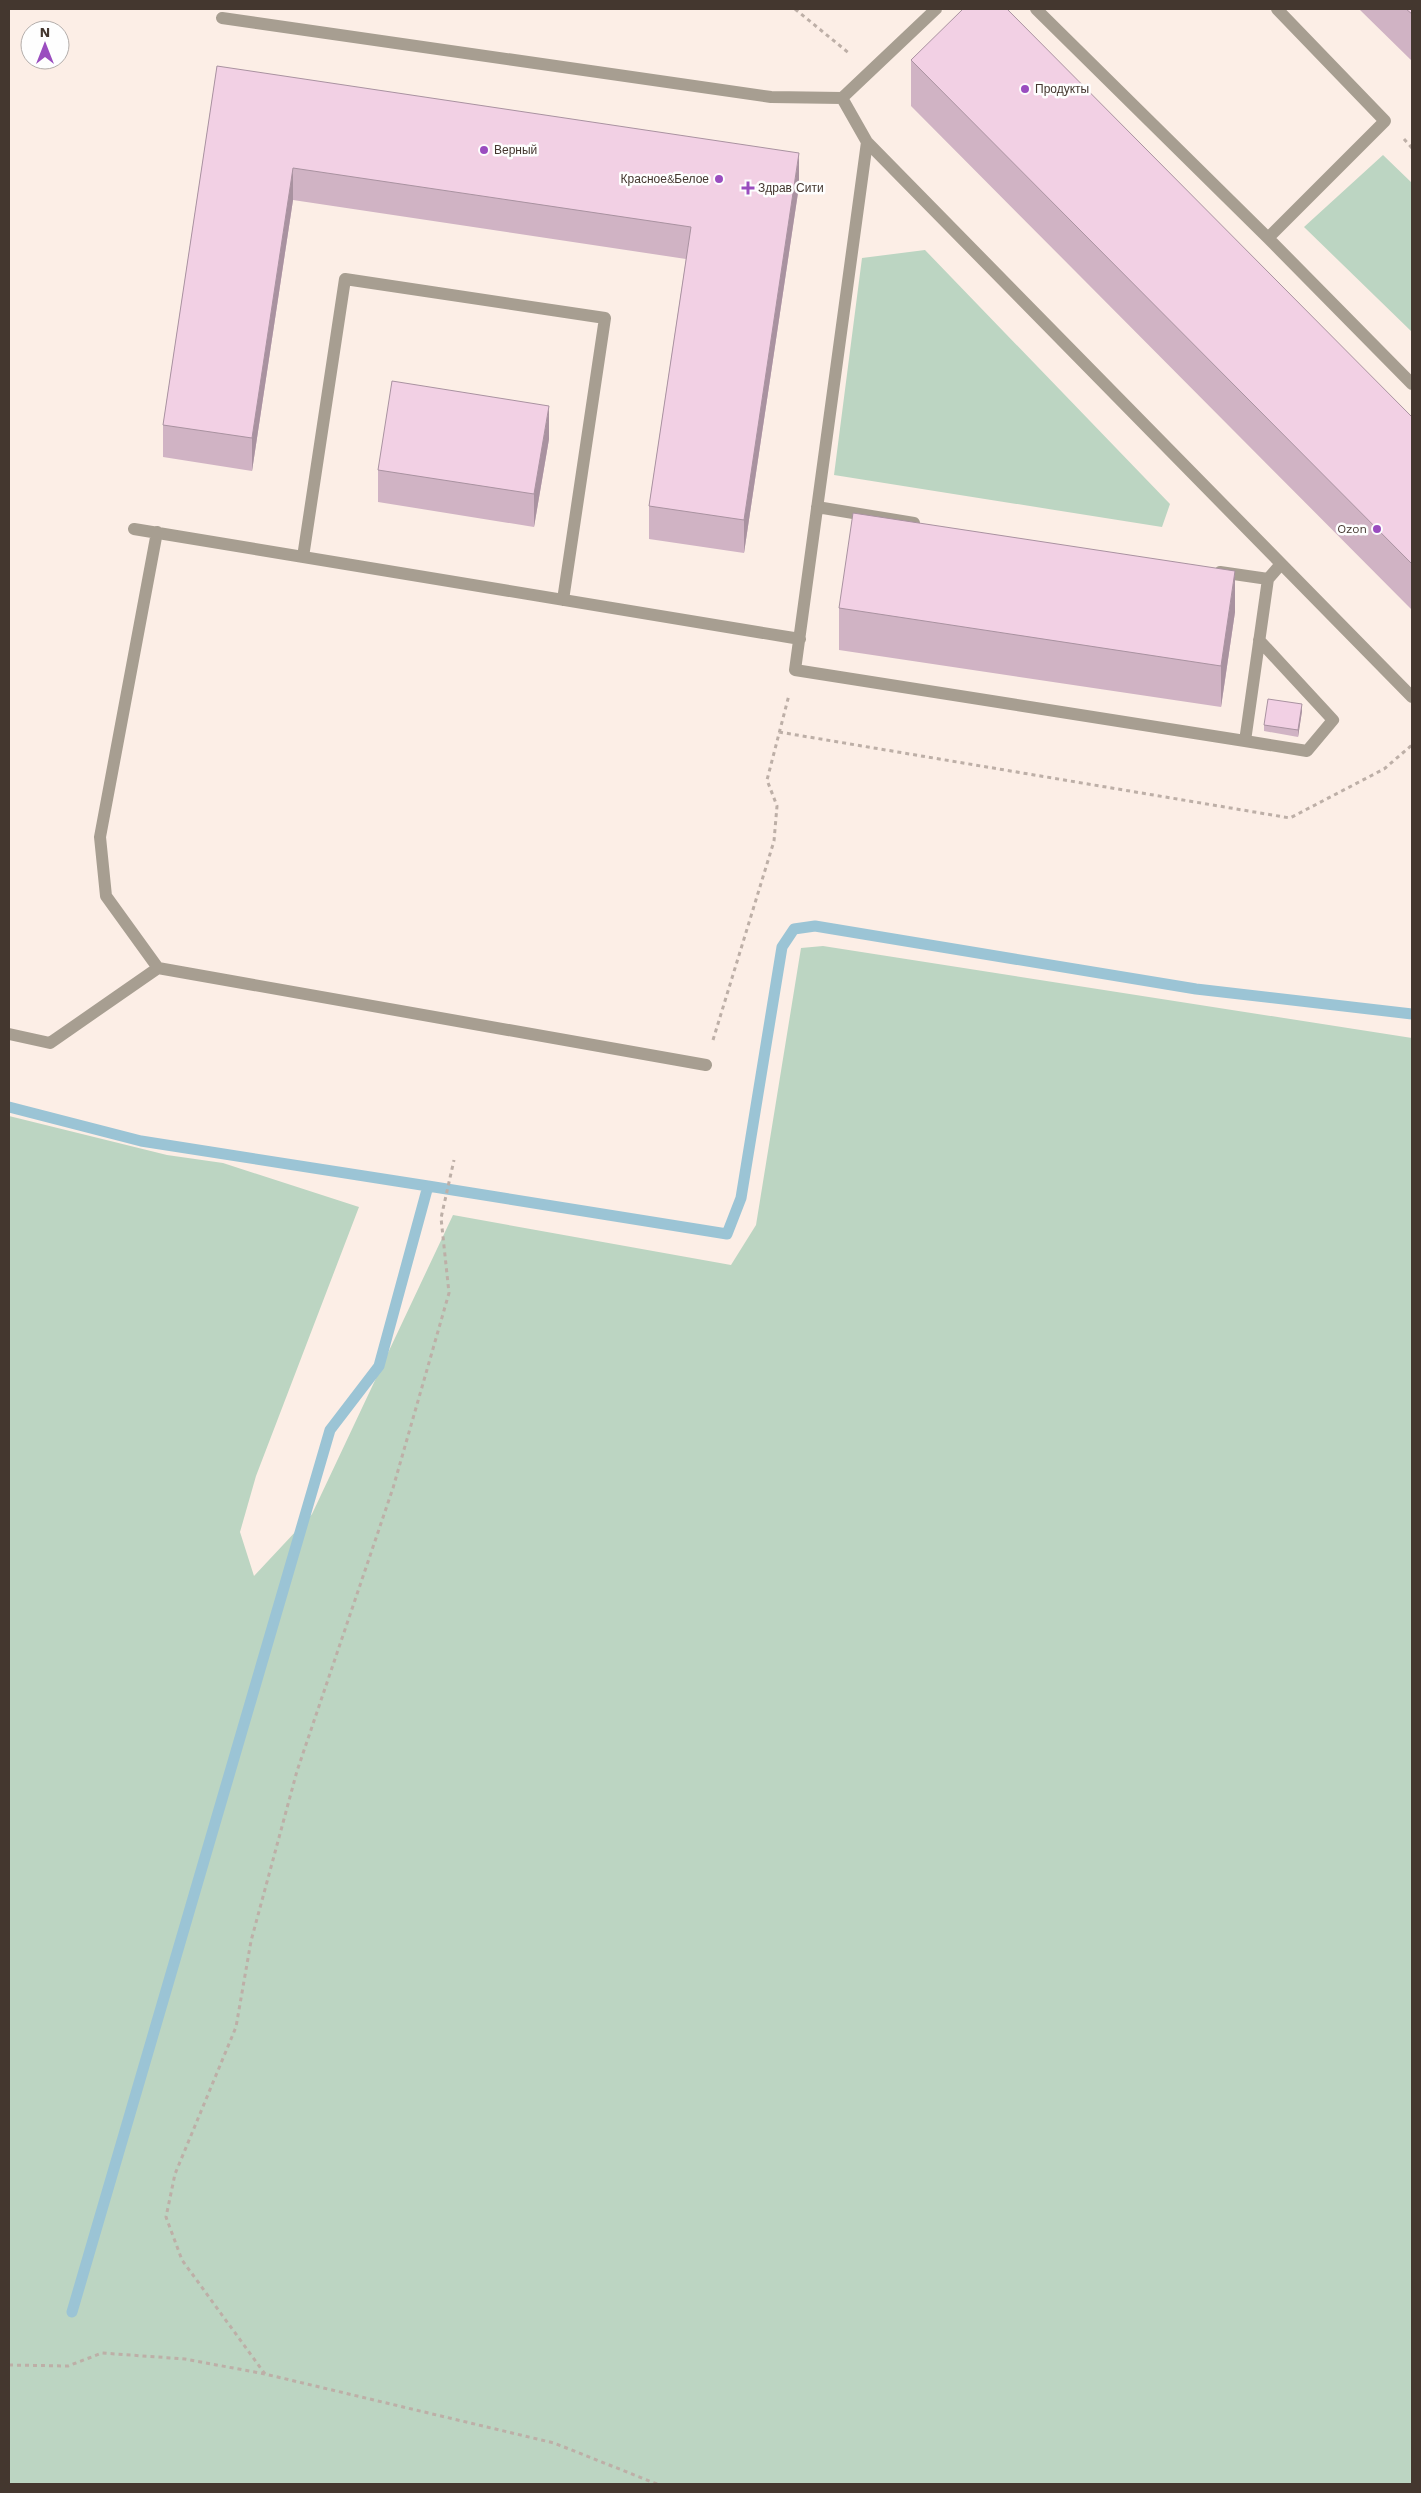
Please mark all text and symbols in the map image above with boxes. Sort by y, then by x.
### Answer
north arrow [20,20,70,70]
text: N [40,24,50,40]
place label: Продукты [1035,82,1089,96]
marker: Продукты [1019,83,1031,95]
place label: Верный [494,143,537,157]
marker: Верный [478,144,490,156]
place label: Красное&Белое [621,172,709,186]
marker: Красное&Белое [713,173,725,185]
place label: Здрав Сити [758,181,824,195]
marker: Здрав Сити [742,182,754,194]
place label: Ozon [1337,522,1367,536]
marker: Ozon [1371,523,1383,535]

